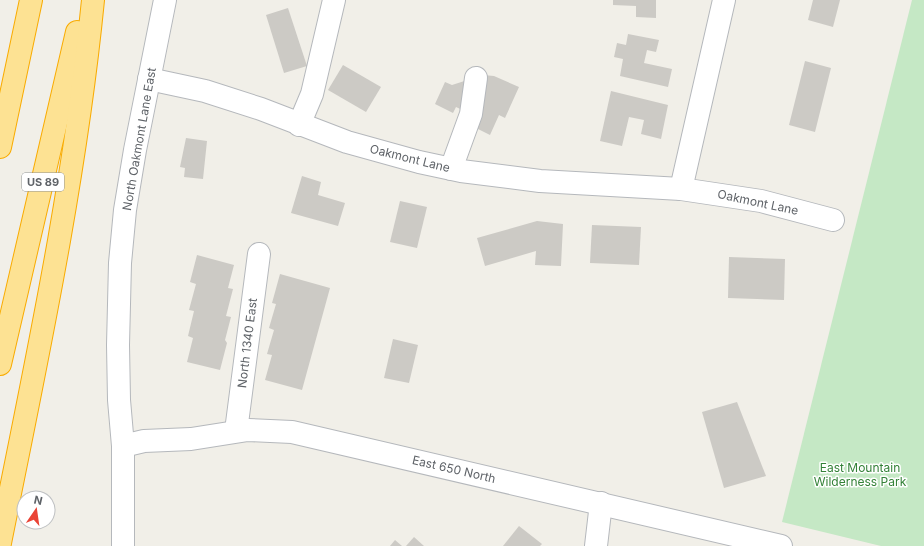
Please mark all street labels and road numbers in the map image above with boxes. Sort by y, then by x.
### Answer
street label: North Oakmont Lane East [119,66,159,212]
street label: Oakmont Lane [368,141,452,175]
road number: US 89 [22,173,64,191]
street label: Oakmont Lane [716,186,800,218]
street label: North 1340 East [234,297,260,389]
street label: East 650 North [411,452,497,486]

